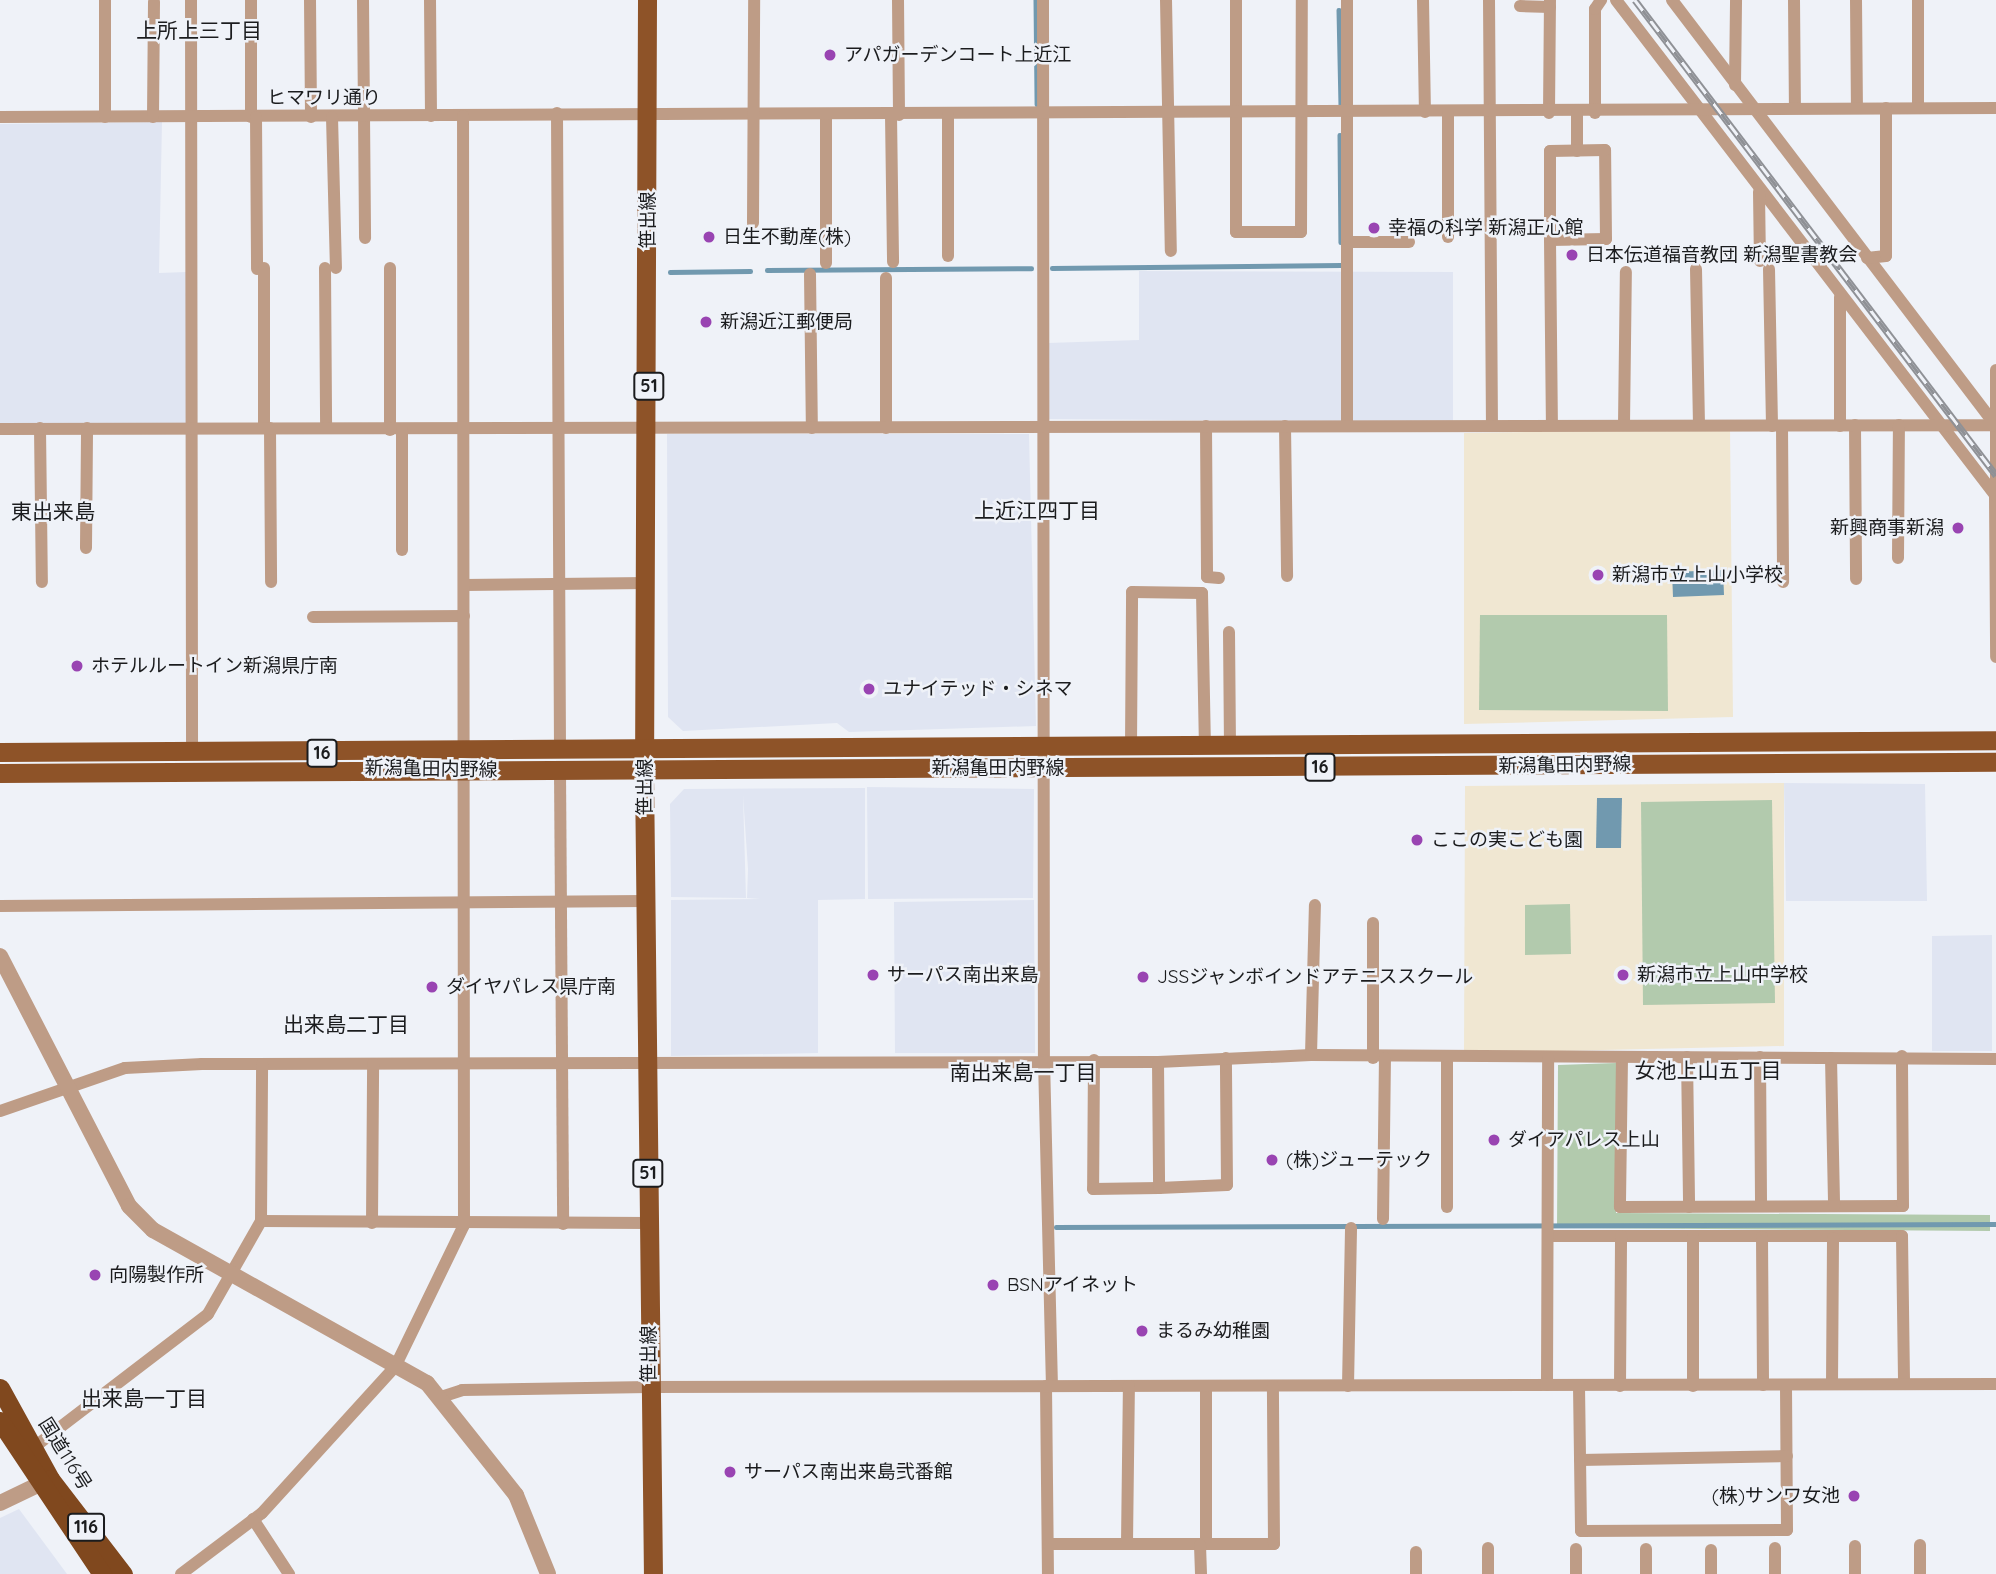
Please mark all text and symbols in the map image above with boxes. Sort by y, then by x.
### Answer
district label: 上所上三丁目 [136,17,262,43]
place label: アパガーデンコート上近江 [844,44,1072,66]
marker: アパガーデンコート上近江 [822,47,838,63]
street label: ヒマワリ通り [267,87,381,109]
street label: 笹出線 [637,192,659,248]
place label: 幸福の科学 新潟正心館 [1388,217,1583,239]
marker: 幸福の科学 新潟正心館 [1366,220,1382,236]
place label: 日生不動産(株) [723,226,851,248]
marker: 日生不動産(株) [701,229,717,245]
place label: 日本伝道福音教団 新潟聖書教会 [1586,244,1857,266]
marker: 日本伝道福音教団 新潟聖書教会 [1564,247,1580,263]
place label: 新潟近江郵便局 [720,311,853,333]
marker: 新潟近江郵便局 [698,314,714,330]
road number: 51 [633,372,665,400]
district label: 上近江四丁目 [974,497,1100,523]
district label: 東出来島 [11,498,95,524]
place label: 新興商事新潟 [1830,517,1944,539]
marker: 新興商事新潟 [1950,520,1966,536]
place label: 新潟市立上山小学校 [1612,564,1783,586]
marker: 新潟市立上山小学校 [1590,567,1606,583]
place label: ホテルルートイン新潟県庁南 [91,655,338,677]
marker: ホテルルートイン新潟県庁南 [69,658,85,674]
place label: ユナイテッド・シネマ [883,678,1073,700]
marker: ユナイテッド・シネマ [861,681,877,697]
road number: 16 [306,738,338,768]
road number: 16 [1304,752,1336,782]
street label: 新潟亀田内野線 [1498,752,1632,778]
street label: 新潟亀田内野線 [364,756,498,782]
street label: 新潟亀田内野線 [932,757,1064,779]
street label: 笹出線 [634,759,656,815]
place label: ここの実こども園 [1431,829,1583,851]
marker: ここの実こども園 [1409,832,1425,848]
place label: サーパス南出来島 [887,964,1039,986]
place label: 新潟市立上山中学校 [1637,964,1808,986]
place label: JSSジャンボインドアテニススクール [1157,966,1474,988]
marker: サーパス南出来島 [865,967,881,983]
marker: 新潟市立上山中学校 [1615,967,1631,983]
marker: JSSジャンボインドアテニススクール [1135,969,1151,985]
place label: ダイヤパレス県庁南 [446,976,617,998]
marker: ダイヤパレス県庁南 [424,979,440,995]
district label: 出来島二丁目 [283,1011,409,1037]
district label: 女池上山五丁目 [1635,1057,1781,1083]
district label: 南出来島一丁目 [950,1059,1096,1085]
place label: ダイアパレス上山 [1508,1129,1660,1151]
marker: ダイアパレス上山 [1486,1132,1502,1148]
place label: (株)ジューテック [1286,1149,1433,1171]
marker: (株)ジューテック [1264,1152,1280,1168]
road number: 51 [632,1158,664,1188]
place label: 向陽製作所 [109,1264,204,1286]
marker: 向陽製作所 [87,1267,103,1283]
place label: BSNアイネット [1007,1274,1139,1296]
marker: BSNアイネット [985,1277,1001,1293]
place label: まるみ幼稚園 [1156,1320,1270,1342]
marker: まるみ幼稚園 [1134,1323,1150,1339]
street label: 笹出線 [638,1326,660,1382]
district label: 出来島一丁目 [81,1385,207,1411]
street label: 国道116号 [34,1413,96,1495]
place label: サーパス南出来島弐番館 [744,1461,953,1483]
marker: サーパス南出来島弐番館 [722,1464,738,1480]
place label: (株)サンワ女池 [1712,1485,1840,1507]
marker: (株)サンワ女池 [1846,1488,1862,1504]
road number: 116 [67,1512,105,1542]

